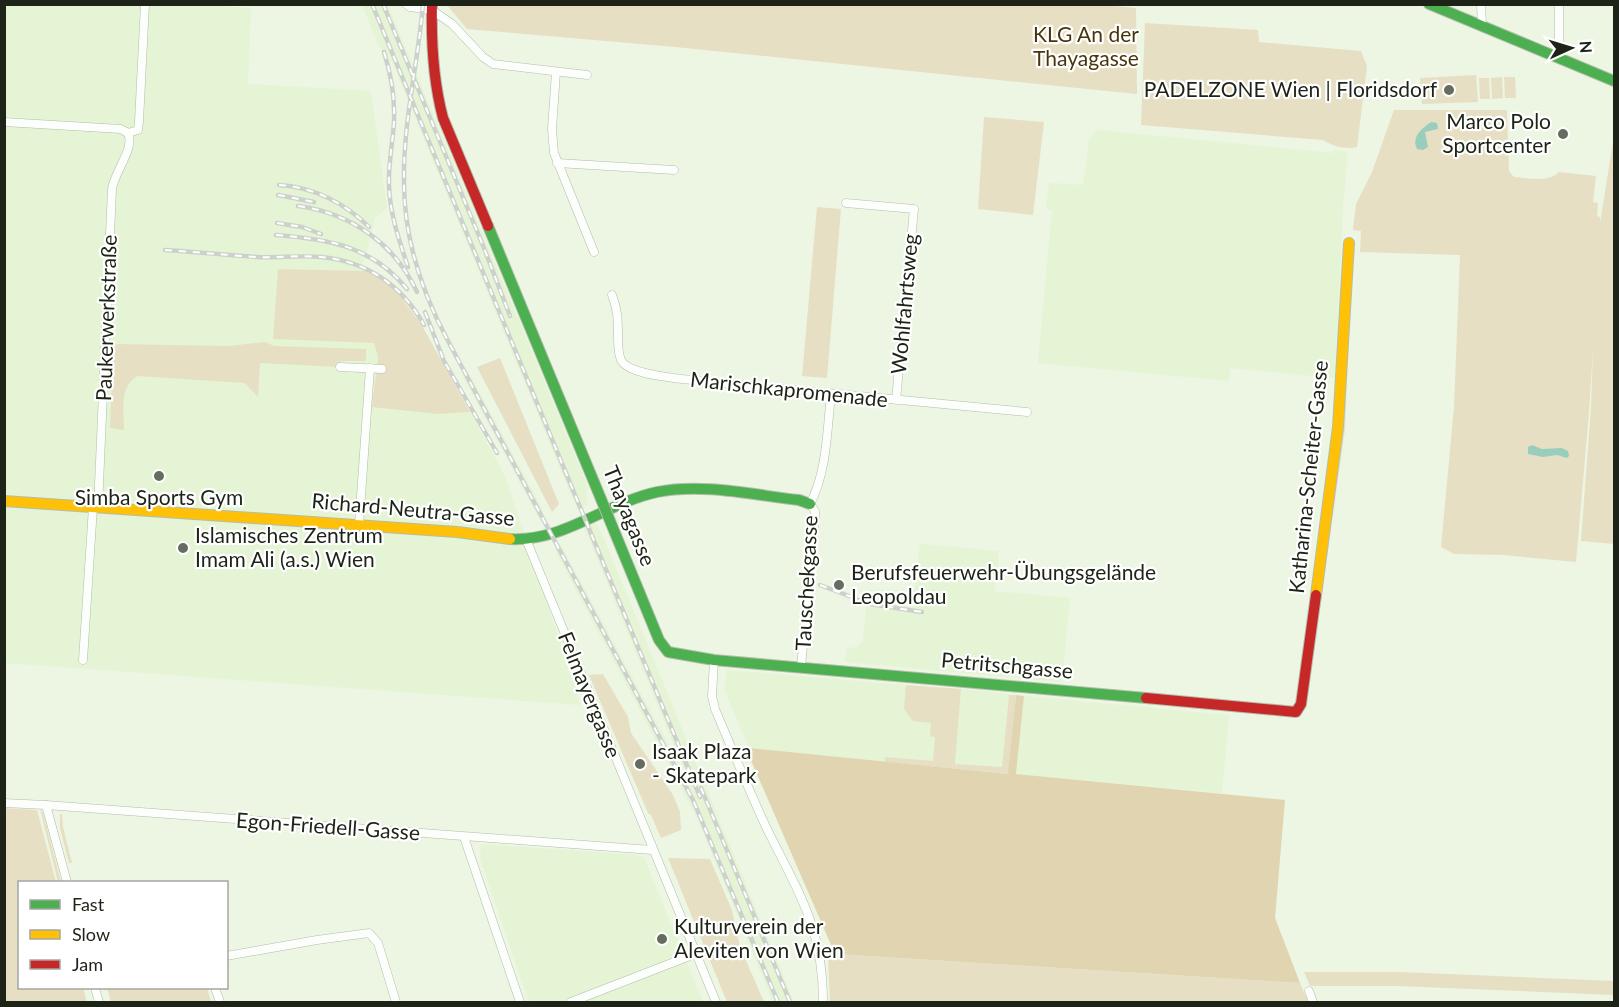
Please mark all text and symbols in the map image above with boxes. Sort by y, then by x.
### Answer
north arrow [1541,18,1601,78]
park label: KLG An der Thayagasse [1033,21,1139,70]
text: N [1577,40,1596,54]
place label: PADELZONE Wien | Floridsdorf [1144,76,1438,101]
marker: PADELZONE Wien | Floridsdorf [1442,83,1456,97]
place label: Marco Polo Sportcenter [1442,108,1551,157]
marker: Marco Polo Sportcenter [1556,127,1570,141]
street label: Wohlfahrtsweg [885,232,922,375]
street label: Paukerwerkstraße [90,234,121,402]
street label: Katharina-Scheiter-Gasse [1283,359,1332,595]
street label: Marischkapromenade [689,366,889,411]
street label: Thayagasse [599,462,662,569]
marker: Simba Sports Gym [152,469,166,483]
place label: Simba Sports Gym [75,484,243,509]
street label: Richard-Neutra-Gasse [311,487,516,530]
street label: Tauschekgasse [789,515,822,651]
place label: Islamisches Zentrum Imam Ali (a.s.) Wien [195,522,383,571]
marker: Islamisches Zentrum Imam Ali (a.s.) Wien [176,541,190,555]
place label: Berufsfeuerwehr-Übungsgelände Leopoldau [851,559,1156,608]
marker: Berufsfeuerwehr-Übungsgelände Leopoldau [832,578,846,592]
street label: Felmayergasse [554,628,627,761]
street label: Petritschgasse [940,646,1074,683]
place label: Isaak Plaza - Skatepark [652,738,757,787]
marker: Isaak Plaza - Skatepark [633,757,647,771]
street label: Egon-Friedell-Gasse [235,807,421,844]
legend [18,881,228,989]
text: Fast [72,893,105,915]
place label: Kulturverein der Aleviten von Wien [674,913,844,962]
text: Slow [72,923,110,945]
marker: Kulturverein der Aleviten von Wien [655,932,669,946]
text: Jam [72,953,103,975]

